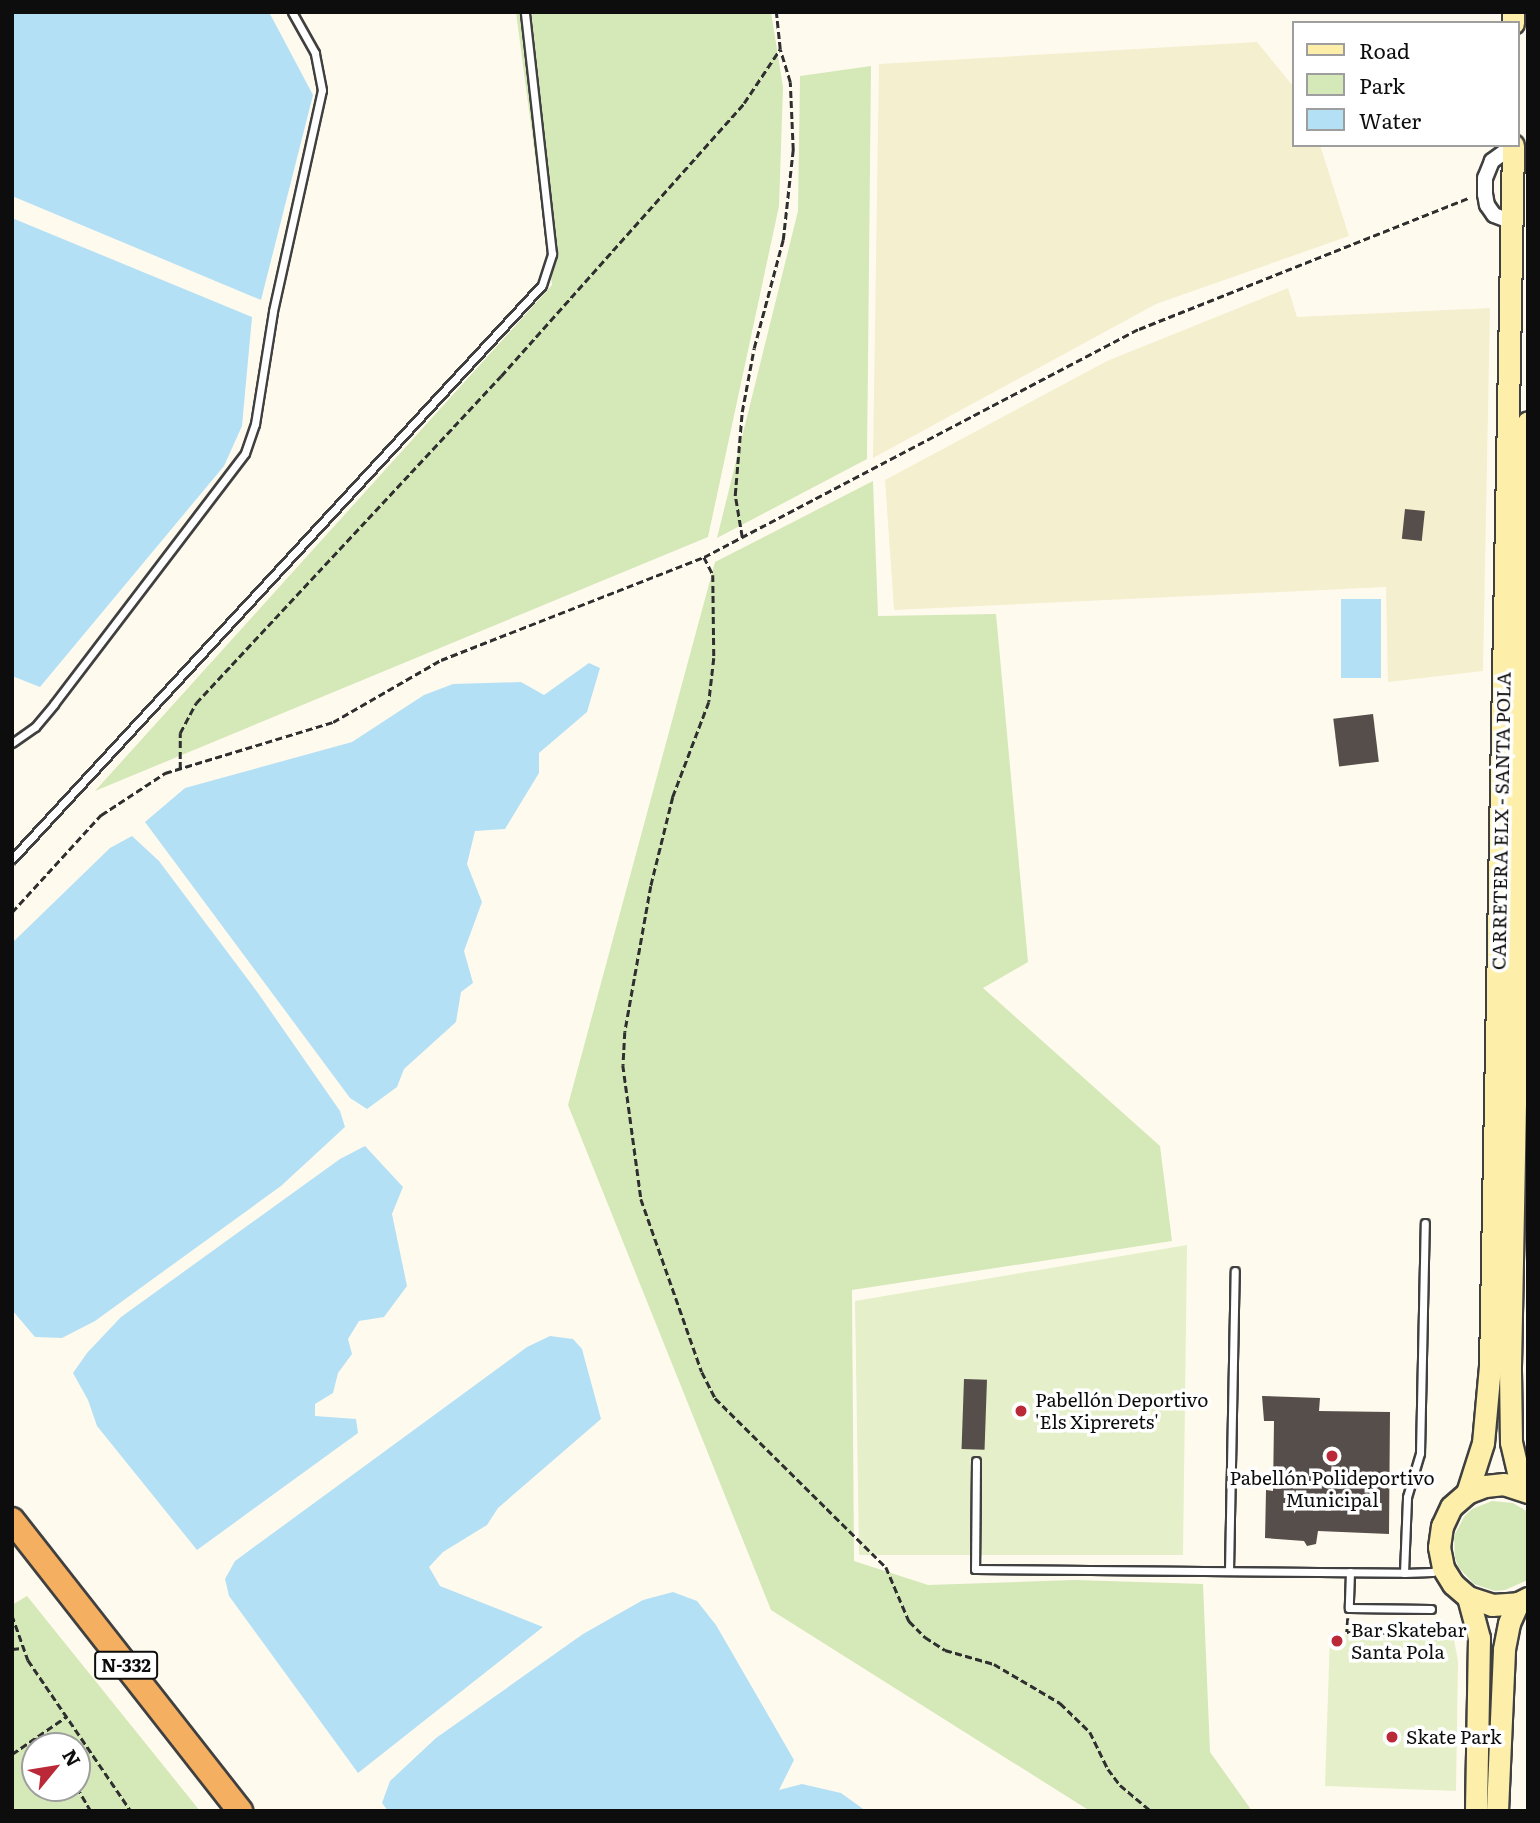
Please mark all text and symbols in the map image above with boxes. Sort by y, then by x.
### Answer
legend [1292,21,1519,147]
text: Road [1359,34,1410,65]
text: Park [1359,69,1405,100]
text: Water [1359,104,1421,135]
street label: CARRETERA ELX - SANTA POLA [1487,672,1515,970]
place label: Pabellón Deportivo 'Els Xiprerets' [1035,1389,1208,1433]
marker: Pabellón Deportivo 'Els Xiprerets' [1013,1403,1029,1419]
marker: Pabellón Polideportivo Municipal [1324,1448,1340,1464]
place label: Pabellón Polideportivo Municipal [1229,1467,1435,1511]
place label: Bar Skatebar Santa Pola [1351,1619,1466,1663]
marker: Bar Skatebar Santa Pola [1329,1633,1345,1649]
road number: N-332 [93,1650,159,1680]
place label: Skate Park [1406,1726,1502,1748]
marker: Skate Park [1384,1729,1400,1745]
north arrow [21,1732,91,1802]
text: N [56,1744,89,1771]

